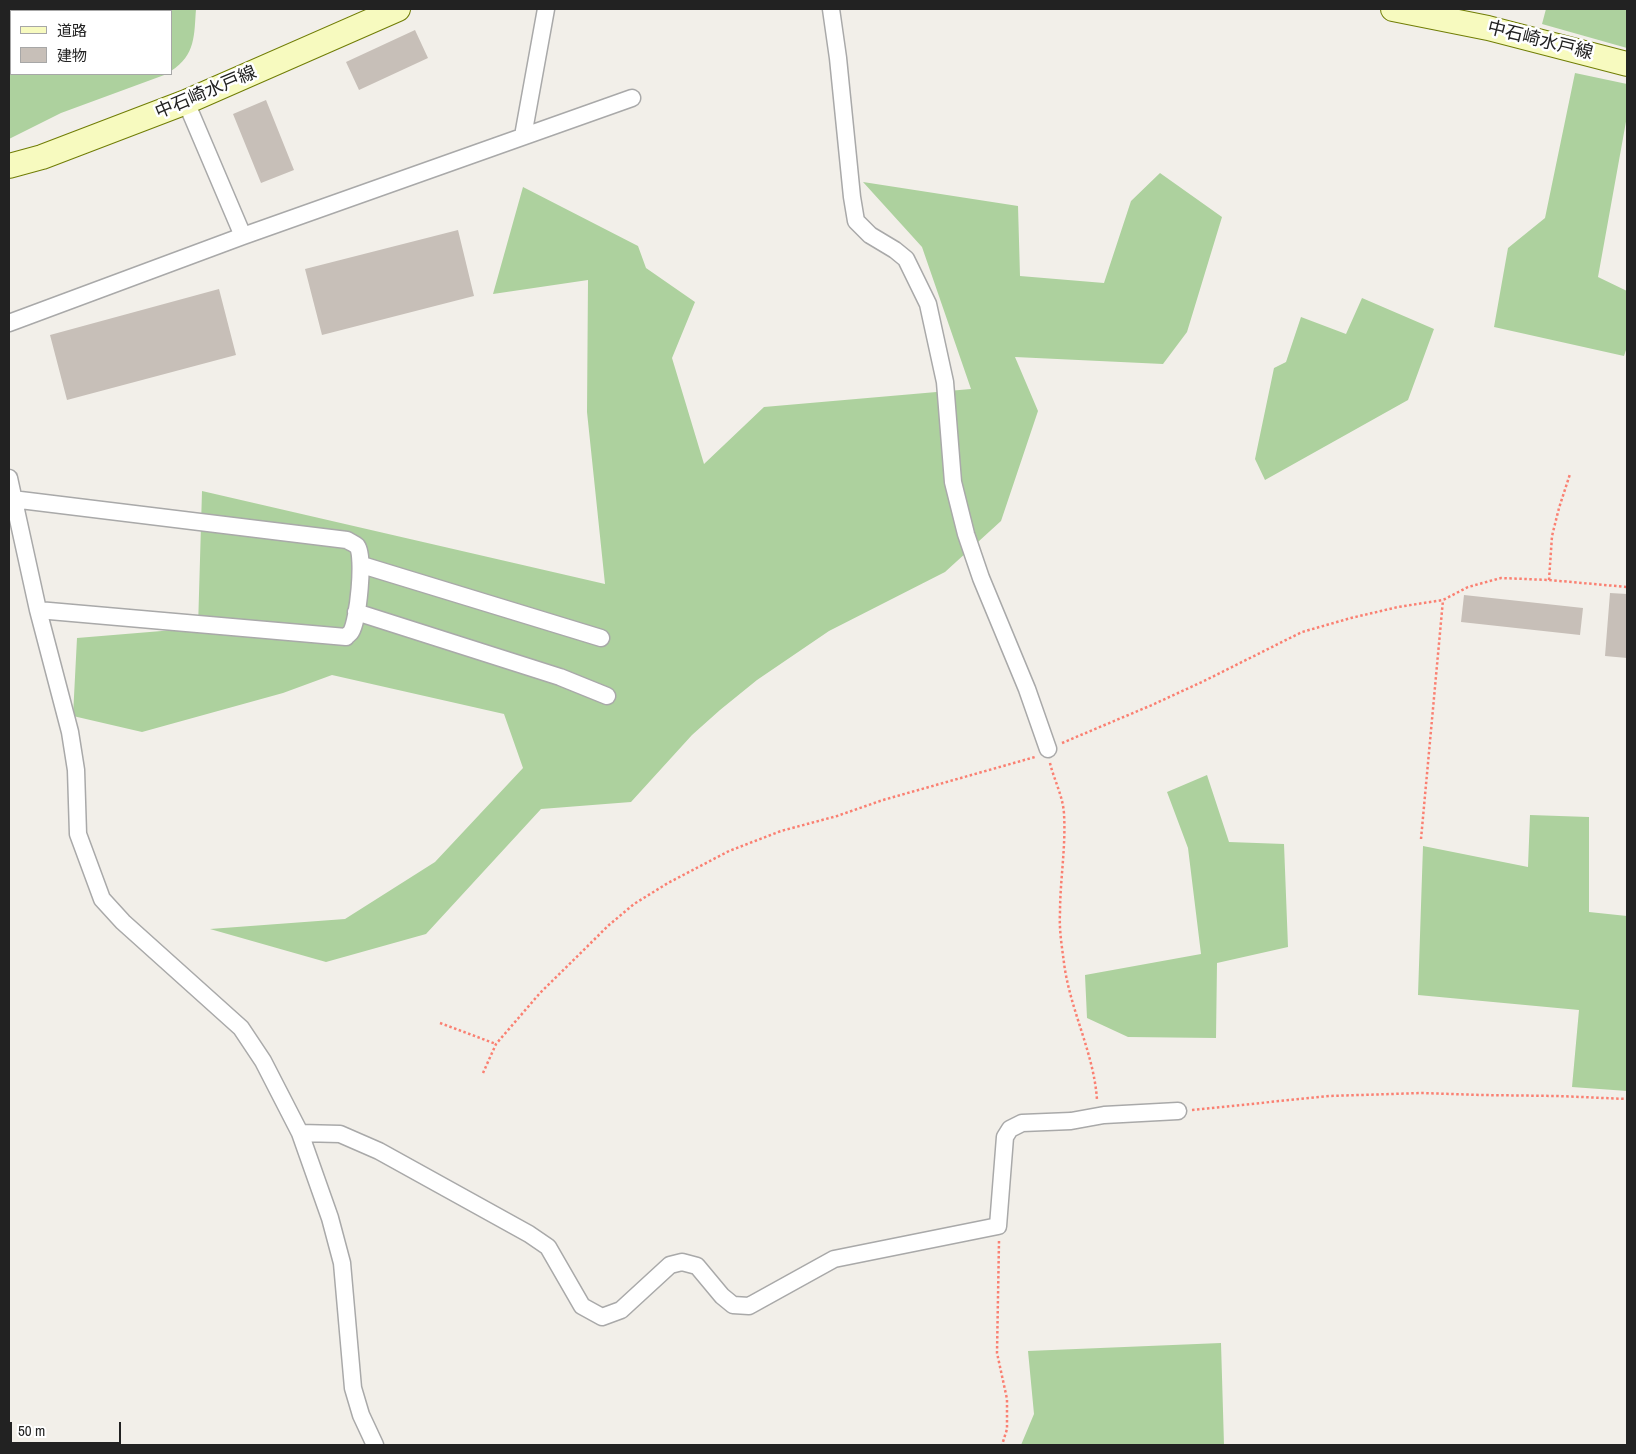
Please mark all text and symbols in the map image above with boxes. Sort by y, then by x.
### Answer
legend [10,10,172,75]
street label: 中石崎水戸線 [1485,17,1595,65]
text: 道路 [57,20,87,41]
text: 建物 [57,45,87,66]
street label: 中石崎水戸線 [152,62,260,124]
scale bar [12,1412,124,1444]
text: 50 m [18,1420,45,1441]

